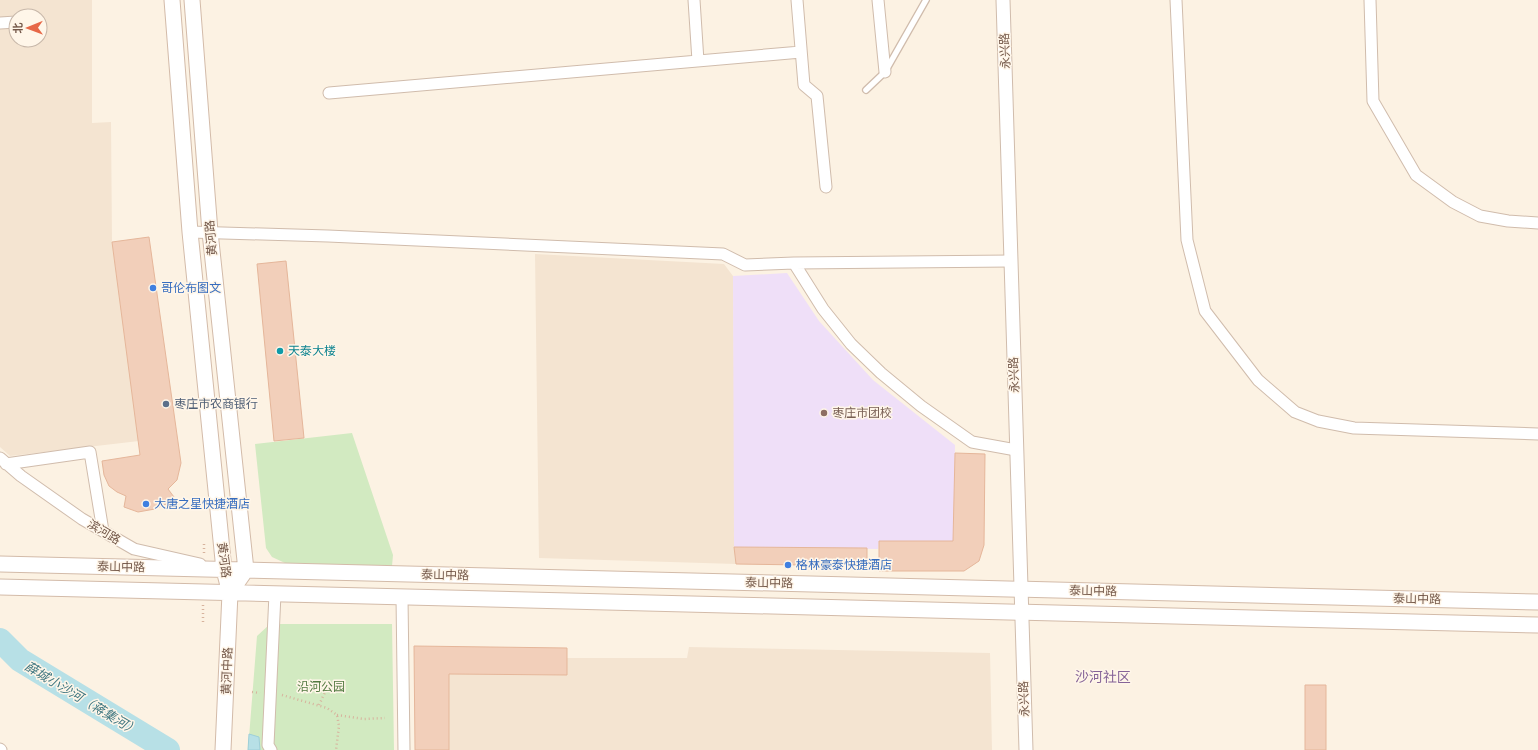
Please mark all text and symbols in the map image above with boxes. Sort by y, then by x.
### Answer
north arrow [8,8,48,48]
text: 北 [11,23,25,34]
street label: 永兴路 [996,33,1013,69]
street label: 黄河路 [201,219,220,257]
place label: 哥伦布图文 [161,280,221,295]
marker: 哥伦布图文 [148,283,158,293]
place label: 天泰大楼 [288,343,336,358]
marker: 天泰大楼 [275,346,285,356]
street label: 永兴路 [1005,357,1022,393]
place label: 枣庄市农商银行 [174,396,258,411]
marker: 枣庄市农商银行 [161,399,171,409]
place label: 枣庄市团校 [832,405,892,420]
marker: 枣庄市团校 [819,408,829,418]
place label: 大唐之星快捷酒店 [154,496,250,511]
marker: 大唐之星快捷酒店 [141,499,151,509]
street label: 滨河路 [85,516,124,547]
street label: 黄河路 [215,541,234,579]
place label: 格林豪泰快捷酒店 [796,557,892,572]
street label: 泰山中路 [97,559,145,574]
marker: 格林豪泰快捷酒店 [783,560,793,570]
street label: 泰山中路 [421,567,469,582]
street label: 泰山中路 [745,575,793,590]
street label: 泰山中路 [1069,583,1117,598]
street label: 泰山中路 [1393,591,1441,606]
street label: 黄河中路 [218,647,235,695]
water label: 薛城小沙河（蒋集河） [22,658,142,738]
district label: 沙河社区 [1075,668,1131,686]
park label: 沿河公园 [297,679,345,694]
street label: 永兴路 [1015,681,1032,717]

